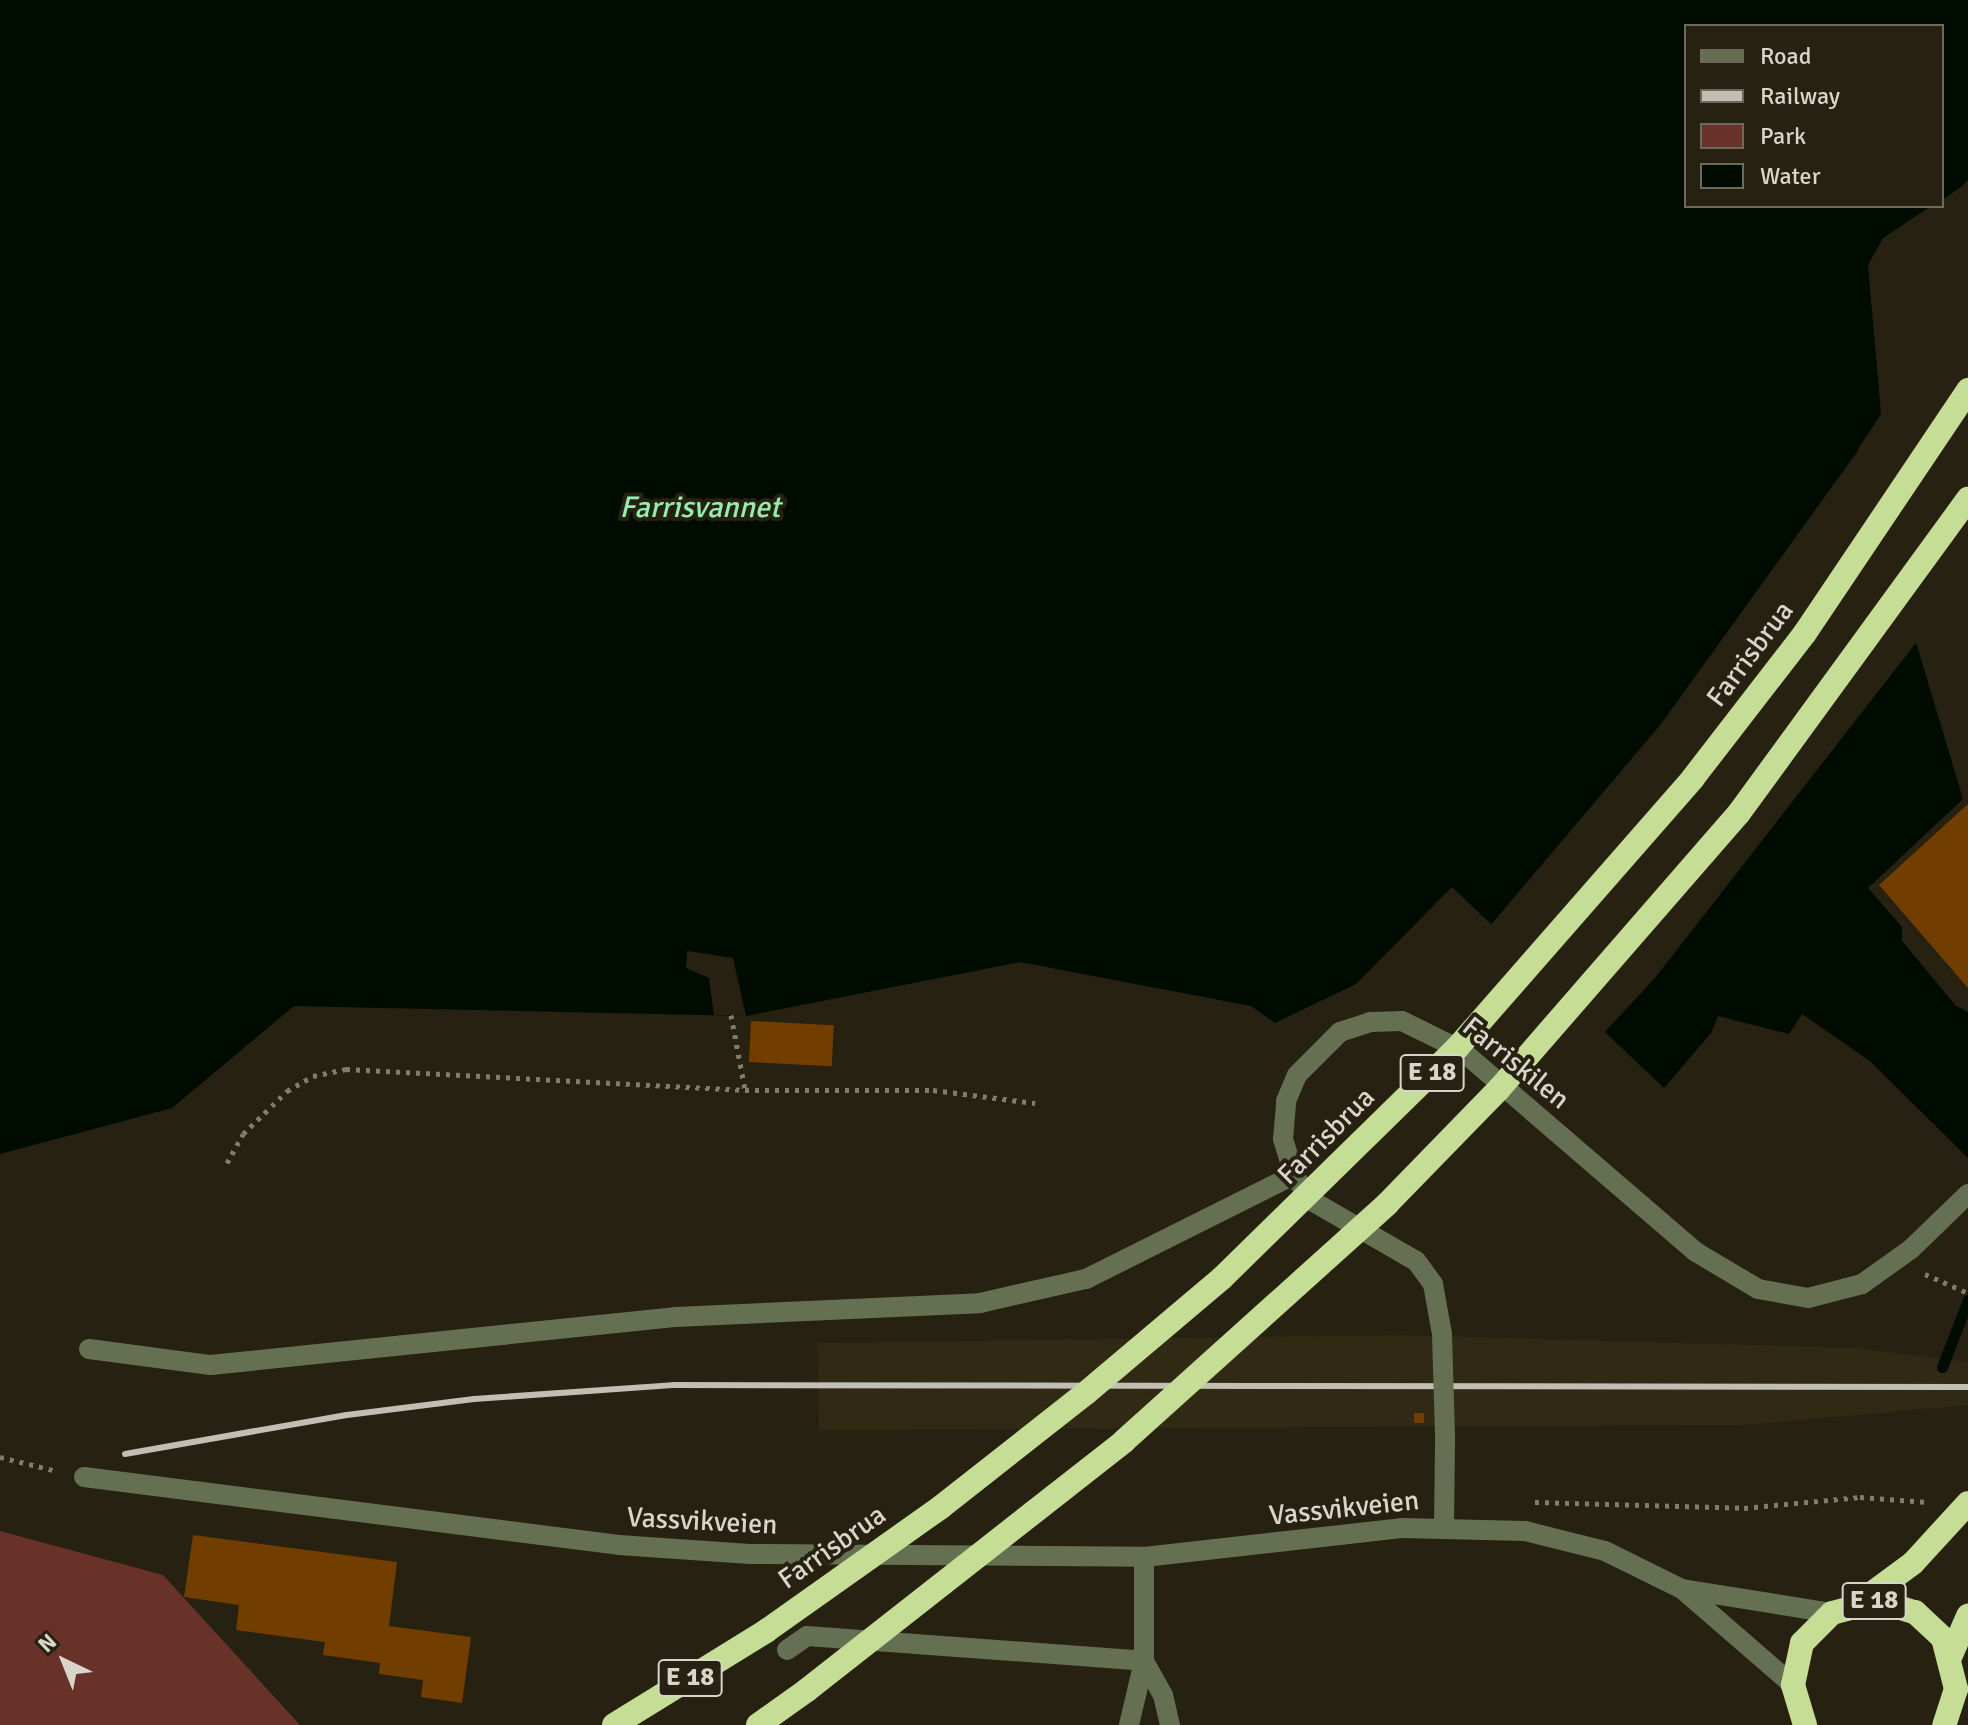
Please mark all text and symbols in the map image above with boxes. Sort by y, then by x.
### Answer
legend [1684,24,1944,208]
text: Road [1760,41,1811,71]
text: Railway [1760,81,1840,111]
text: Park [1760,121,1806,151]
text: Water [1760,161,1820,191]
water label: Farrisvannet [620,490,780,526]
street label: Farrisbrua [1699,595,1801,713]
street label: Farriskilen [1456,1010,1576,1116]
road number: E 18 [1398,1051,1466,1095]
street label: Farrisbrua [1271,1081,1381,1191]
street label: Vassvikveien [1267,1483,1421,1533]
street label: Farrisbrua [772,1498,892,1596]
street label: Vassvikveien [626,1500,778,1542]
road number: E 18 [1840,1579,1908,1623]
north arrow [24,1621,104,1701]
text: N [32,1628,62,1658]
road number: E 18 [656,1656,724,1700]

